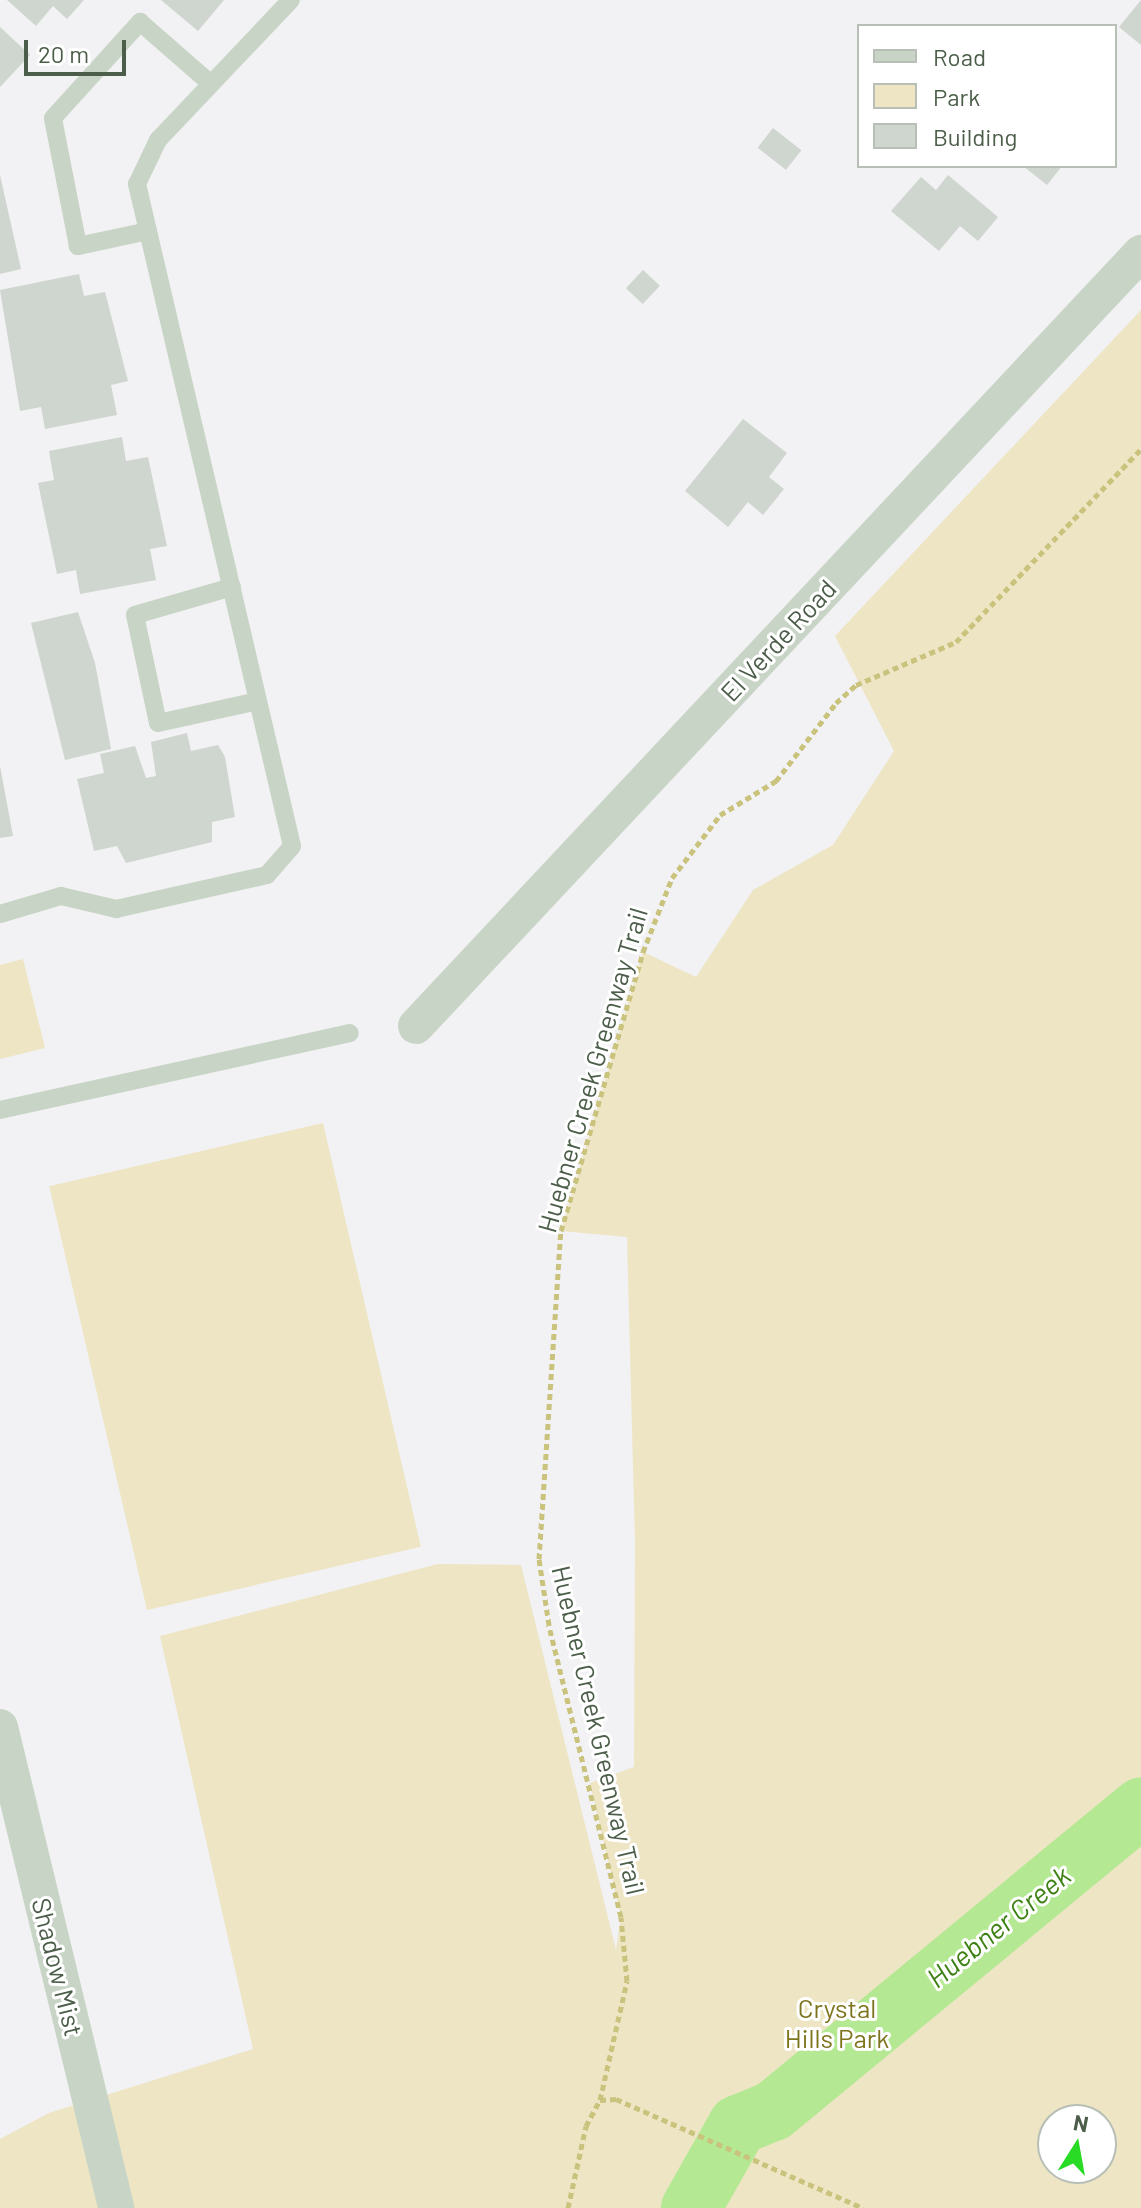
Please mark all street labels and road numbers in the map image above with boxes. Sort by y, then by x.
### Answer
street label: El Verde Road [714,573,842,707]
street label: Huebner Creek Greenway Trail [531,904,653,1236]
street label: Huebner Creek Greenway Trail [546,1562,652,1898]
street label: Shadow Mist [26,1895,90,2039]

